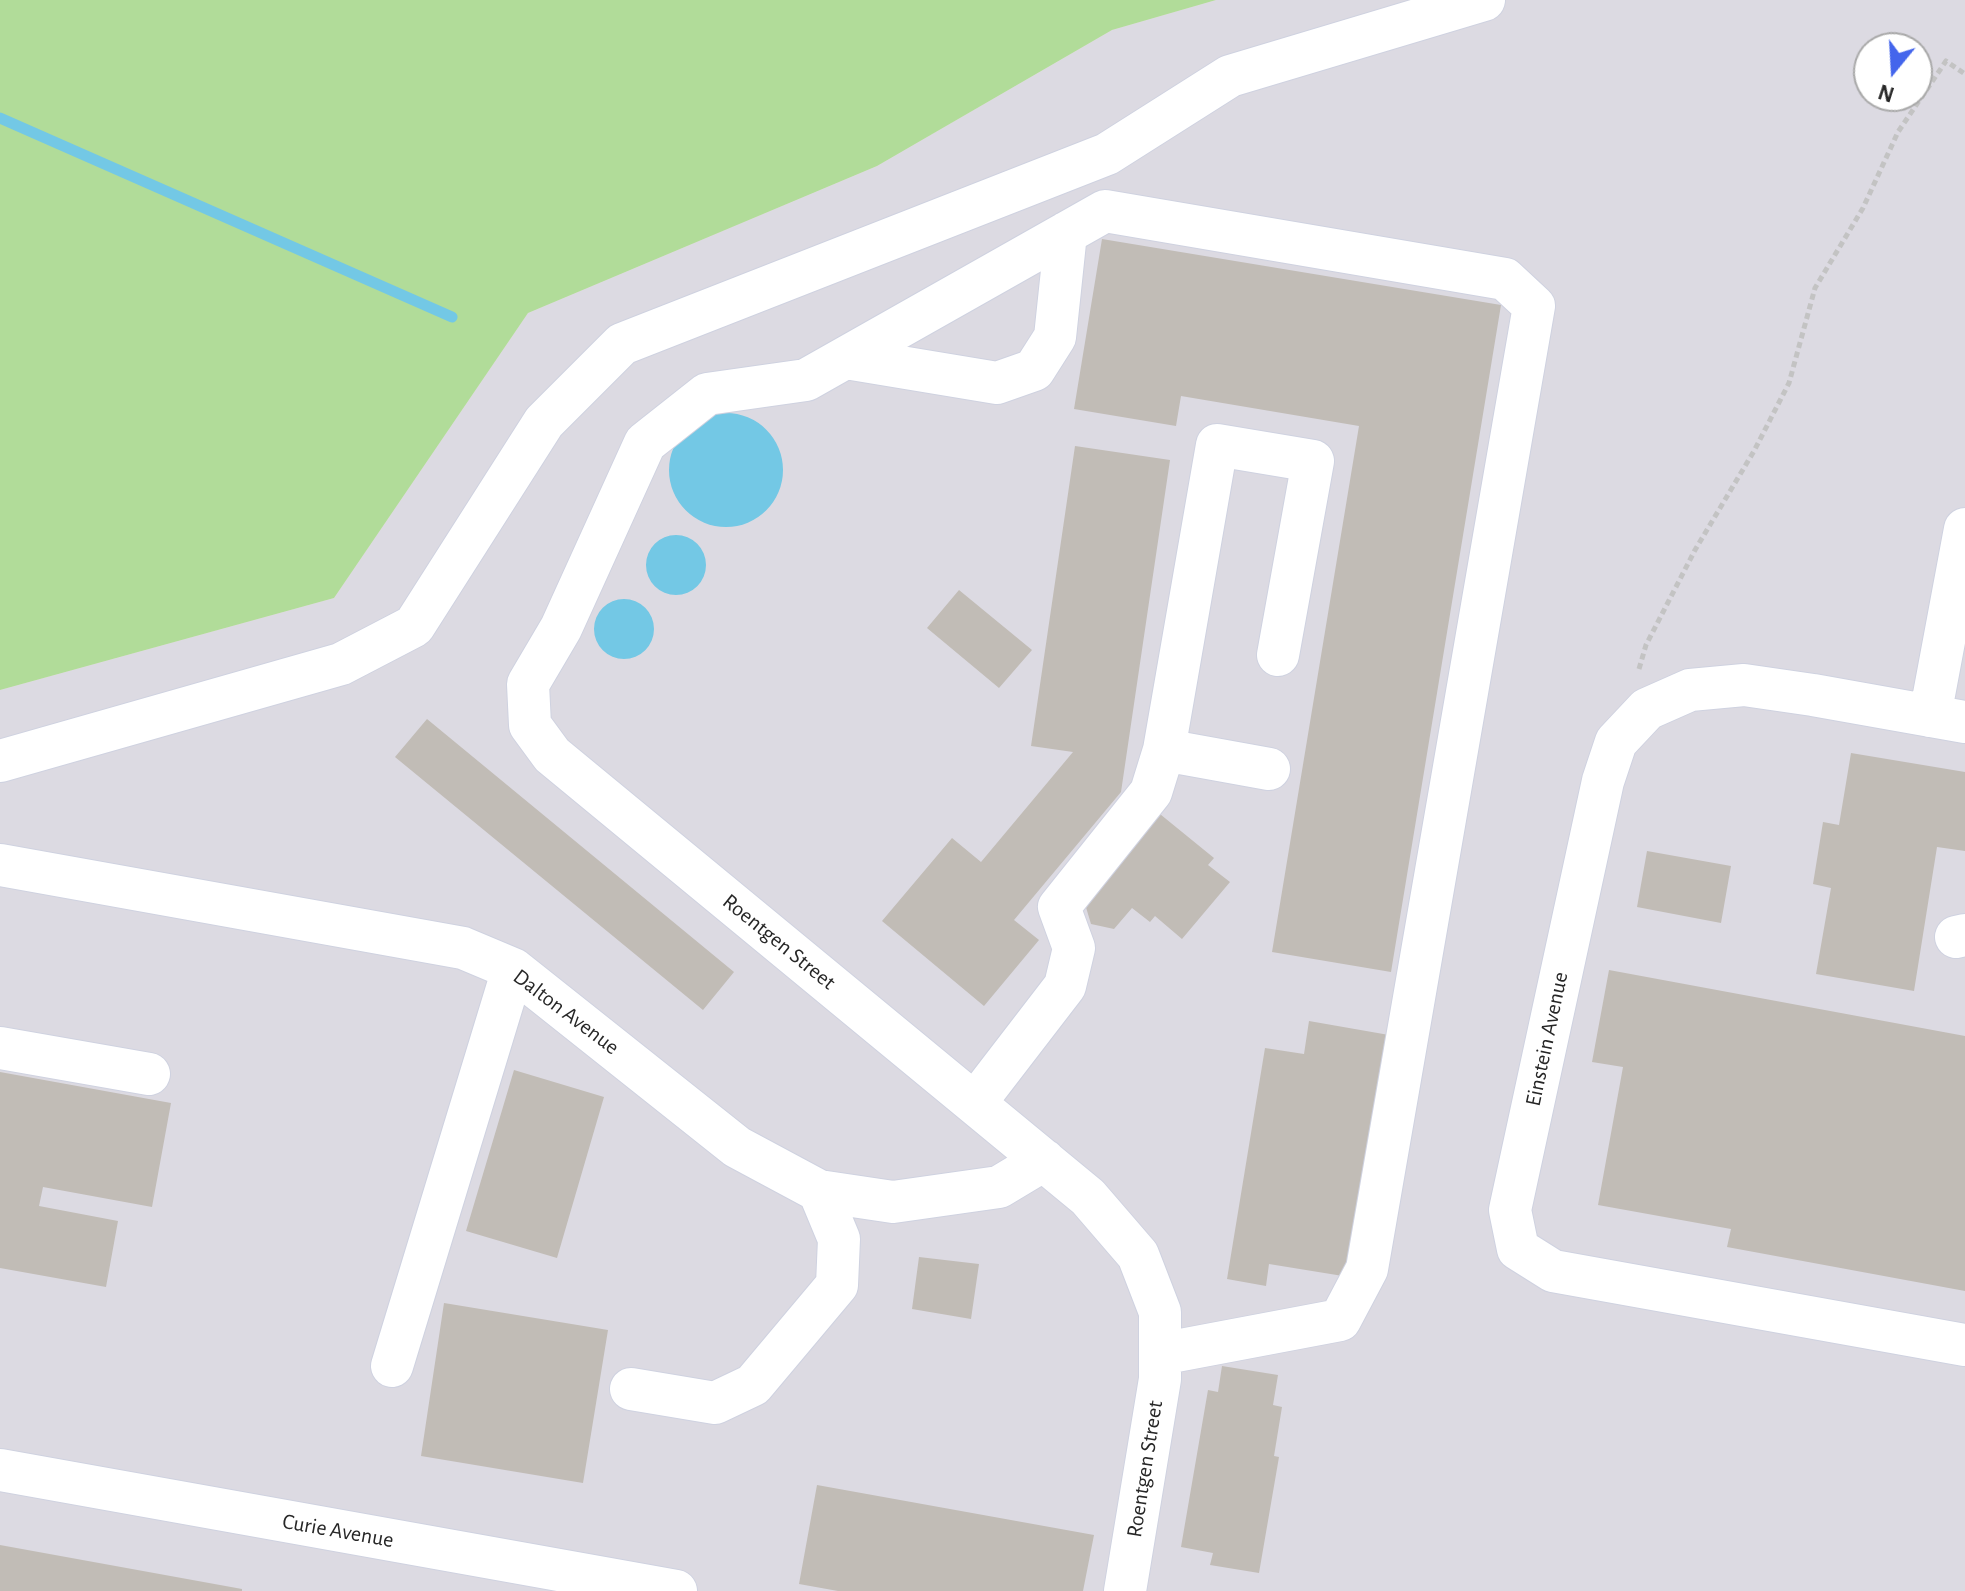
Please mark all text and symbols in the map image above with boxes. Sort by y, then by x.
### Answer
north arrow [1853,32,1933,112]
text: N [1876,80,1897,106]
street label: Roentgen Street [717,888,841,996]
street label: Dalton Avenue [508,963,624,1061]
street label: Einstein Avenue [1520,969,1574,1109]
street label: Roentgen Street [1121,1399,1169,1539]
street label: Curie Avenue [280,1508,396,1554]

